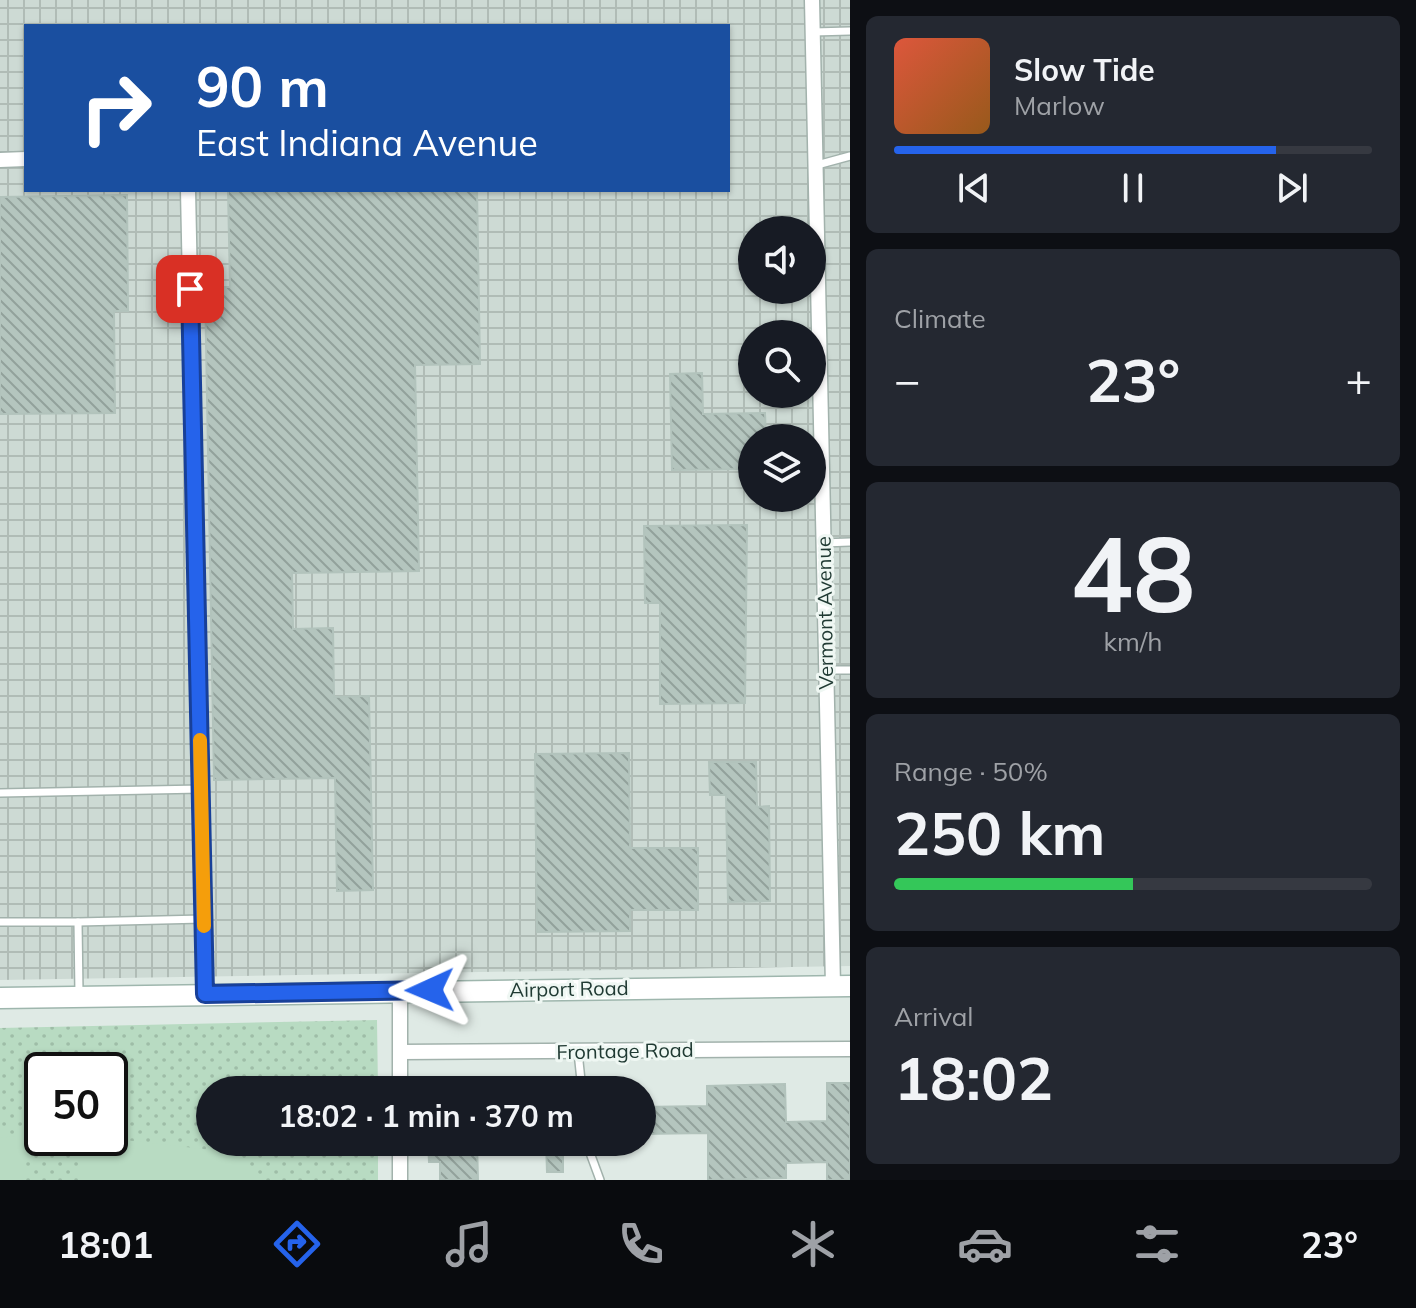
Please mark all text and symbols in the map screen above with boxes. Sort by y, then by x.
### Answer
text: 90 m [196,51,329,121]
text: Slow Tide [1014,51,1155,89]
icon: right [64,56,168,160]
text: Marlow [1014,89,1105,122]
text: East Indiana Avenue [196,120,538,165]
icon: previous [952,166,996,210]
icon: pause [1111,166,1155,210]
icon: next [1270,166,1314,210]
map controls [738,216,826,512]
button: sound [738,216,826,304]
pin [156,255,224,323]
icon: arrive [168,267,212,311]
text: Climate [894,302,986,335]
button: search [738,320,826,408]
text: 23° [1086,342,1180,417]
text: − [894,352,920,407]
text: + [1346,352,1372,407]
button: layers [738,424,826,512]
text: 48 [1071,507,1195,638]
street label: Vermont Avenue [811,536,838,690]
text: km/h [1104,625,1162,658]
text: Range · 50% [894,755,1048,788]
text: 250 km [894,795,1106,870]
position arrow [388,948,472,1032]
street label: Airport Road [509,975,629,1002]
text: Arrival [894,1000,974,1033]
street label: Frontage Road [556,1037,694,1064]
text: 18:02 [894,1040,1053,1115]
speed limit sign: 50 [24,1052,128,1156]
text: 18:02 · 1 min · 370 m [278,1097,574,1135]
icon: directions [269,1216,325,1272]
icon: music [441,1216,497,1272]
icon: phone [613,1216,669,1272]
icon: climate [785,1216,841,1272]
icon: car [957,1216,1013,1272]
icon: filters [1129,1216,1185,1272]
text: 18:01 [58,1222,153,1267]
text: 23° [1301,1222,1358,1267]

